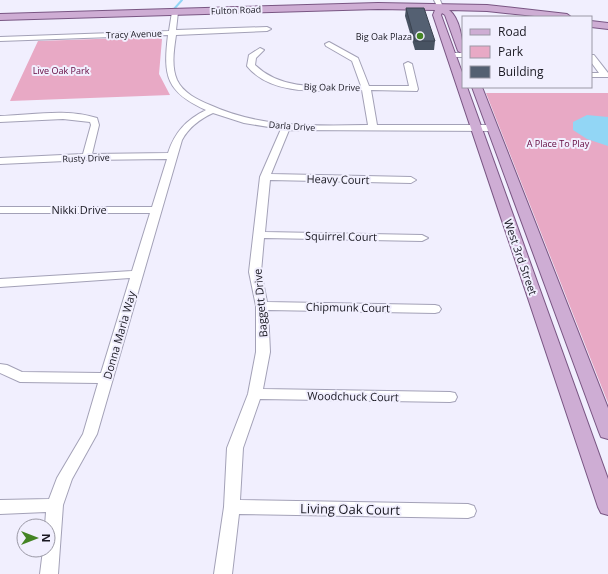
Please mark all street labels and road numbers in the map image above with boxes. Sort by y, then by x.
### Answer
street label: Fulton Road [211,3,261,17]
street label: Tracy Avenue [106,27,162,41]
street label: Big Oak Drive [304,80,360,94]
street label: Darla Drive [268,118,316,134]
street label: Rusty Drive [62,151,110,165]
street label: Heavy Court [306,171,370,187]
street label: Nikki Drive [51,202,107,217]
street label: West 3rd Street [501,217,541,297]
street label: Squirrel Court [305,228,377,244]
street label: Baggett Drive [250,268,270,338]
street label: Donna Maria Way [99,289,139,381]
street label: Chipmunk Court [306,299,390,315]
street label: Woodchuck Court [307,388,399,404]
street label: Living Oak Court [300,499,400,519]

